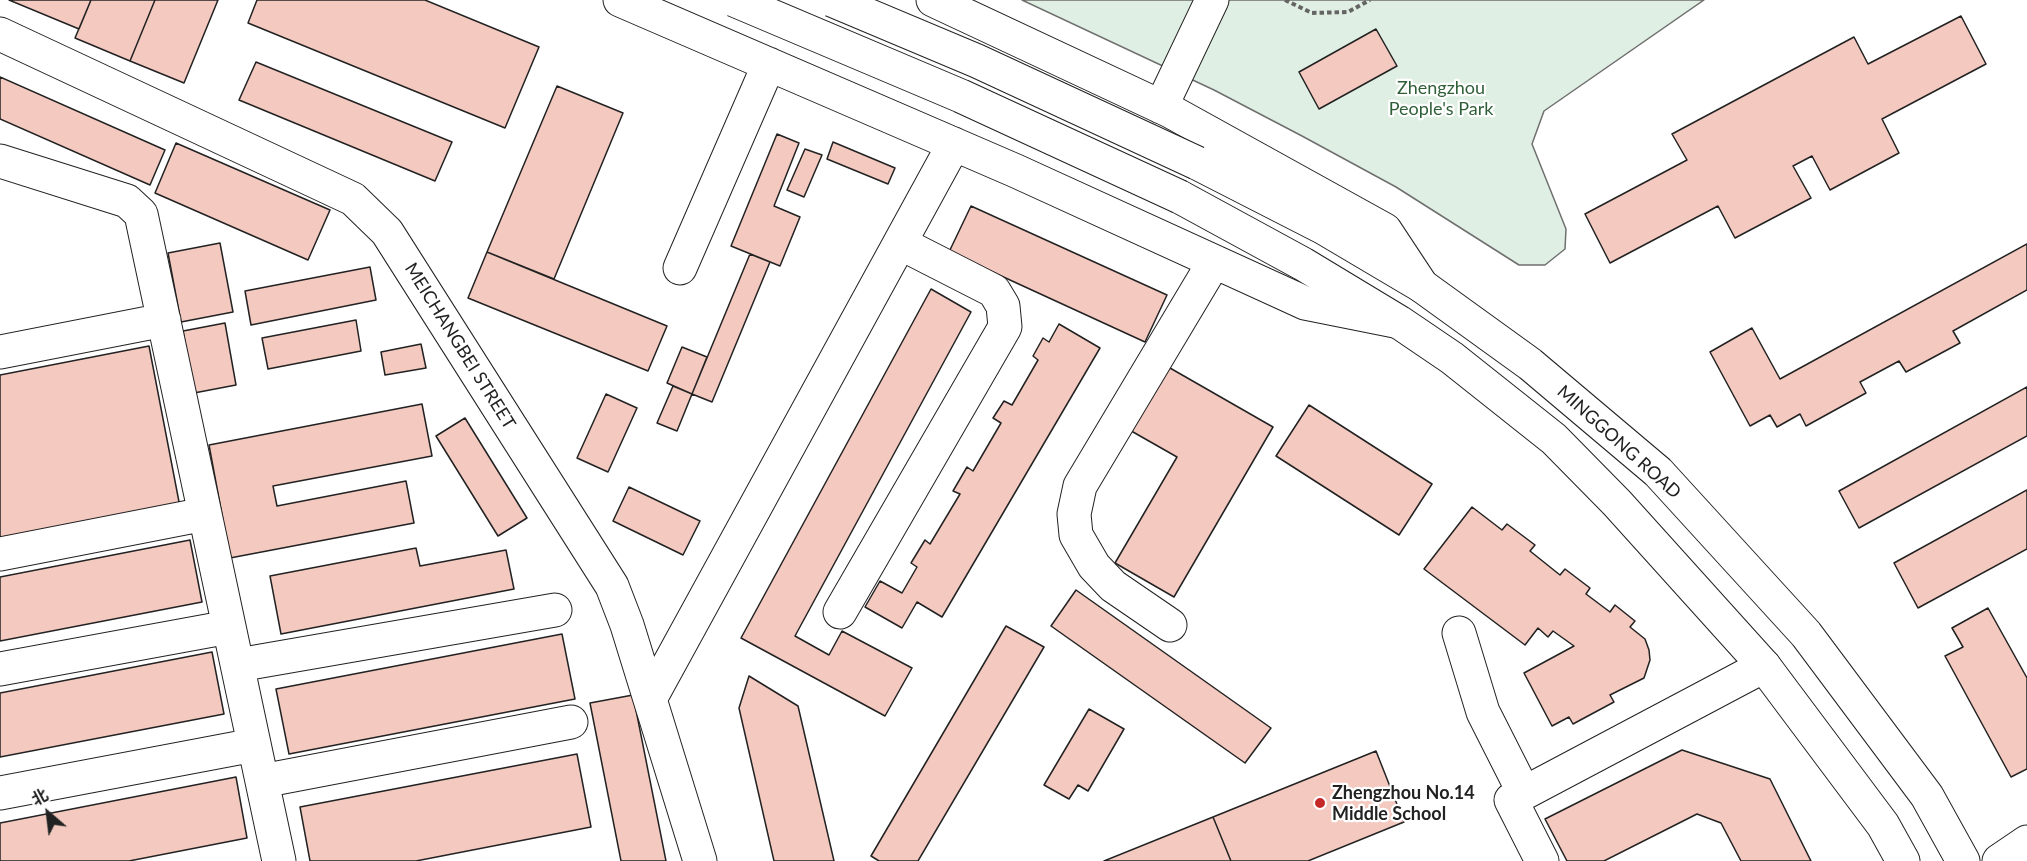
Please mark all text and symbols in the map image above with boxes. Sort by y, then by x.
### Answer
park label: Zhengzhou People's Park [1389,77,1493,119]
street label: MEICHANGBEI STREET [400,259,520,433]
street label: MINGGONG ROAD [1553,381,1685,503]
place label: Zhengzhou No.14 Middle School [1332,782,1475,824]
north arrow [18,783,78,843]
text: 北 [28,785,51,809]
marker: Zhengzhou No.14 Middle School [1313,796,1327,810]

